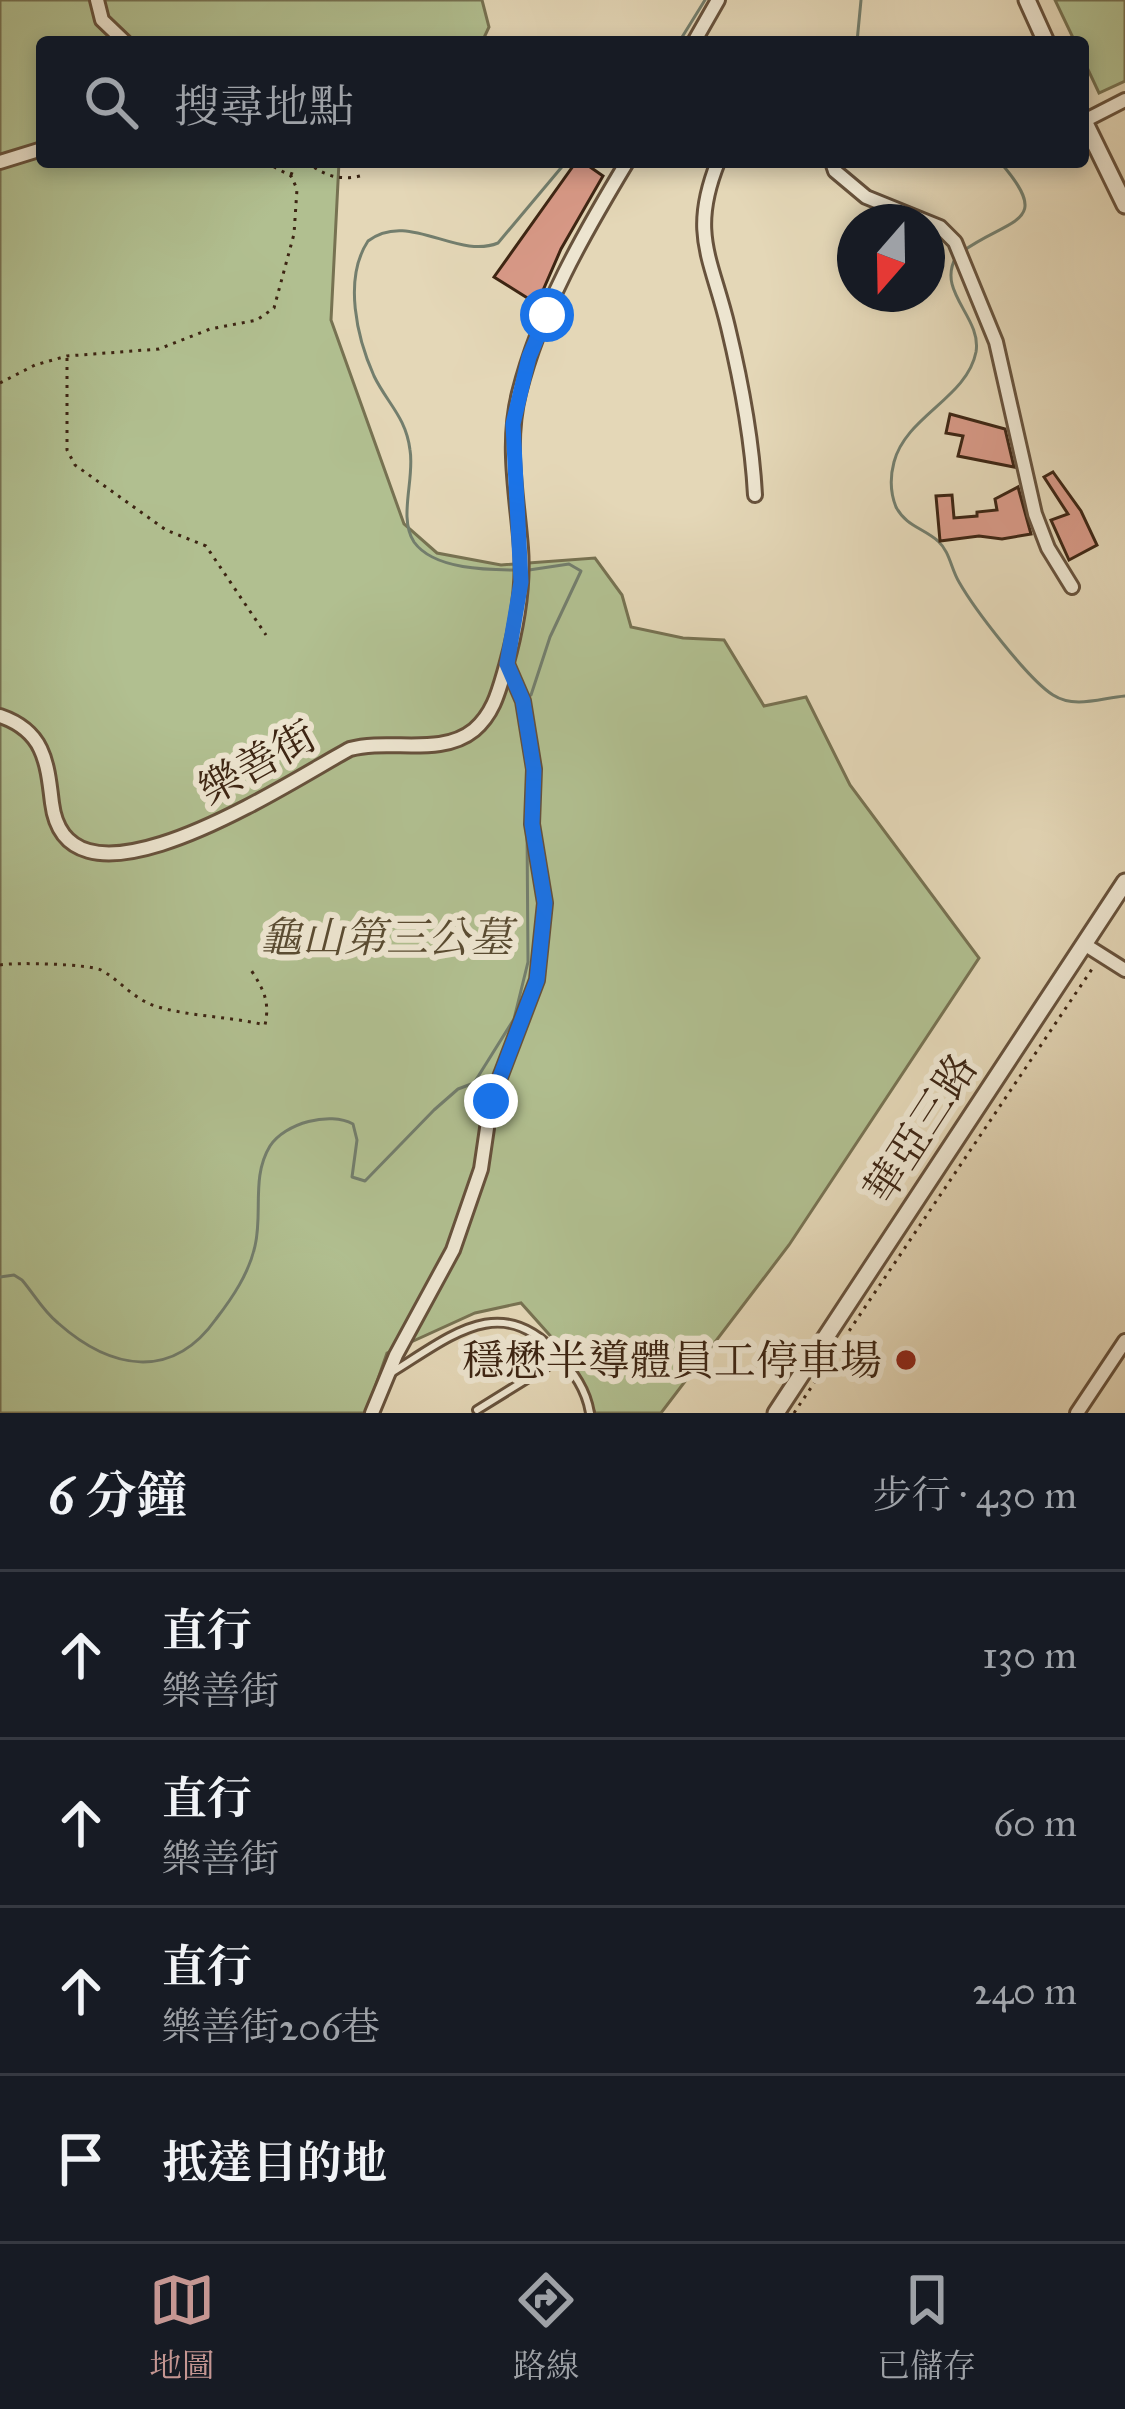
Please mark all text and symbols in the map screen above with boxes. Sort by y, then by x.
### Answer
search box [36,36,1089,168]
icon: search [78,69,144,135]
text: 搜尋地點 [174,79,354,134]
north arrow [837,204,945,312]
route start [520,288,574,342]
street label: 樂善街 [190,710,325,816]
park label: 龜山第三公墓 [260,912,518,964]
street label: 華亞三路 [853,1044,988,1213]
route end [464,1074,518,1128]
place label: 穩懋半導體員工停車場 [462,1335,882,1387]
marker: 穩懋半導體員工停車場 [893,1347,919,1373]
text: 6 分鐘 [48,1465,187,1527]
text: 步行 · 430 m [872,1471,1077,1519]
text: 直行 [162,1603,252,1658]
icon: ahead [48,1622,114,1688]
text: 130 m [982,1631,1077,1679]
text: 樂善街 [162,1667,279,1715]
text: 直行 [162,1771,252,1826]
icon: ahead [48,1790,114,1856]
text: 60 m [993,1799,1077,1847]
text: 樂善街 [162,1835,279,1883]
text: 直行 [162,1939,252,1994]
icon: ahead [48,1958,114,2024]
text: 240 m [972,1967,1077,2015]
text: 樂善街206巷 [162,2003,380,2051]
icon: arrive [48,2126,114,2192]
text: 抵達目的地 [162,2135,387,2190]
tab: 地圖 [149,2267,215,2386]
tab: 路線 [513,2267,579,2386]
tab: 已儲存 [877,2267,976,2386]

